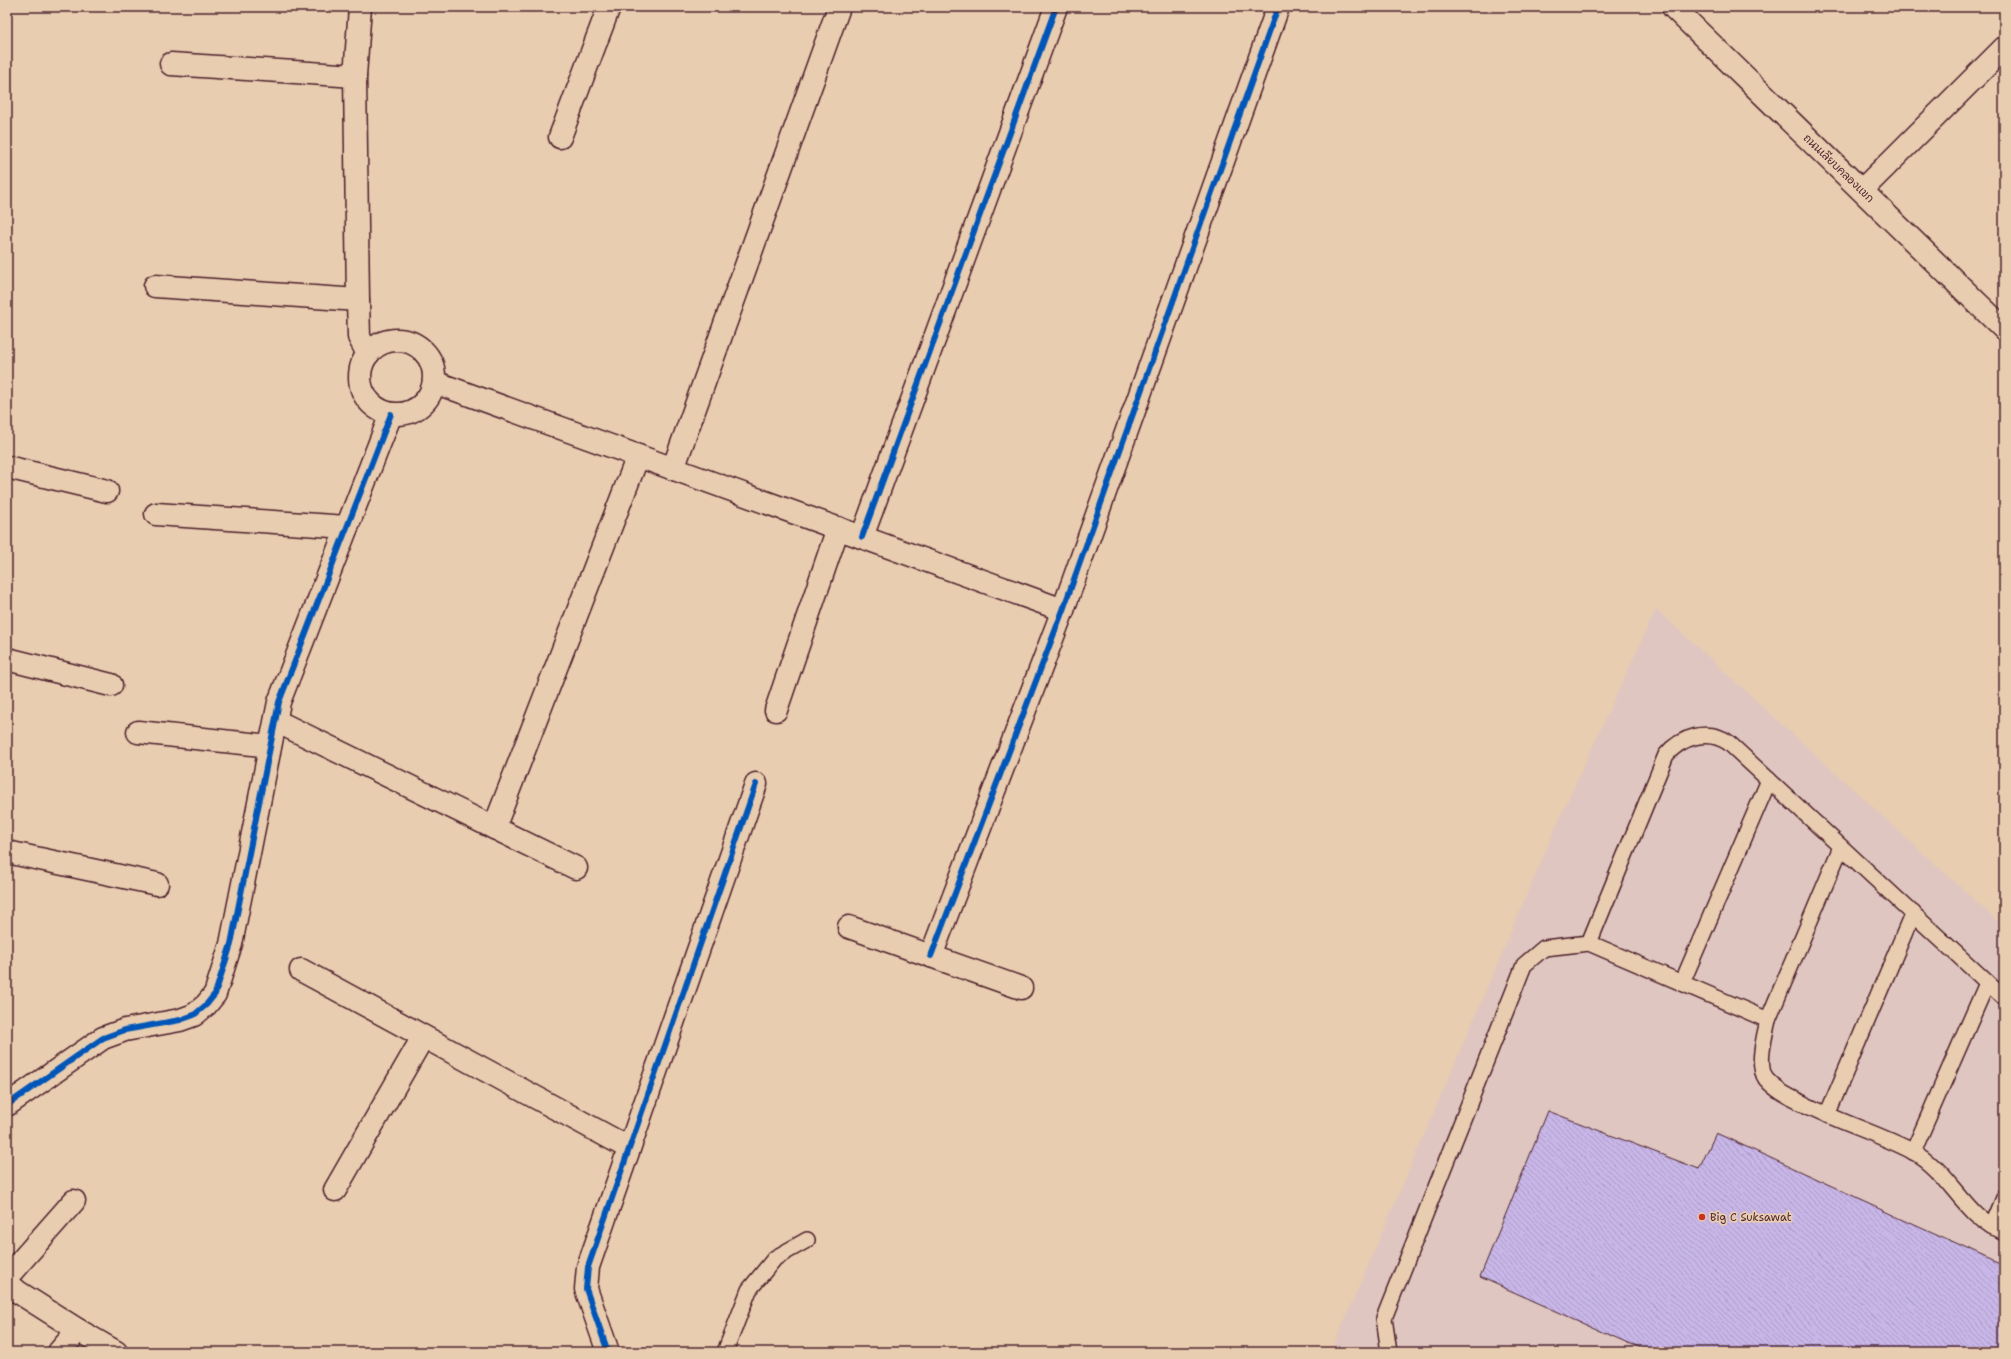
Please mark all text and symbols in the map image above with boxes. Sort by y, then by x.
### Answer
street label: ถนนเลียบคลองแขก [1800,131,1877,206]
place label: Big C Suksawat [1710,1210,1792,1225]
marker: Big C Suksawat [1697,1212,1707,1222]

